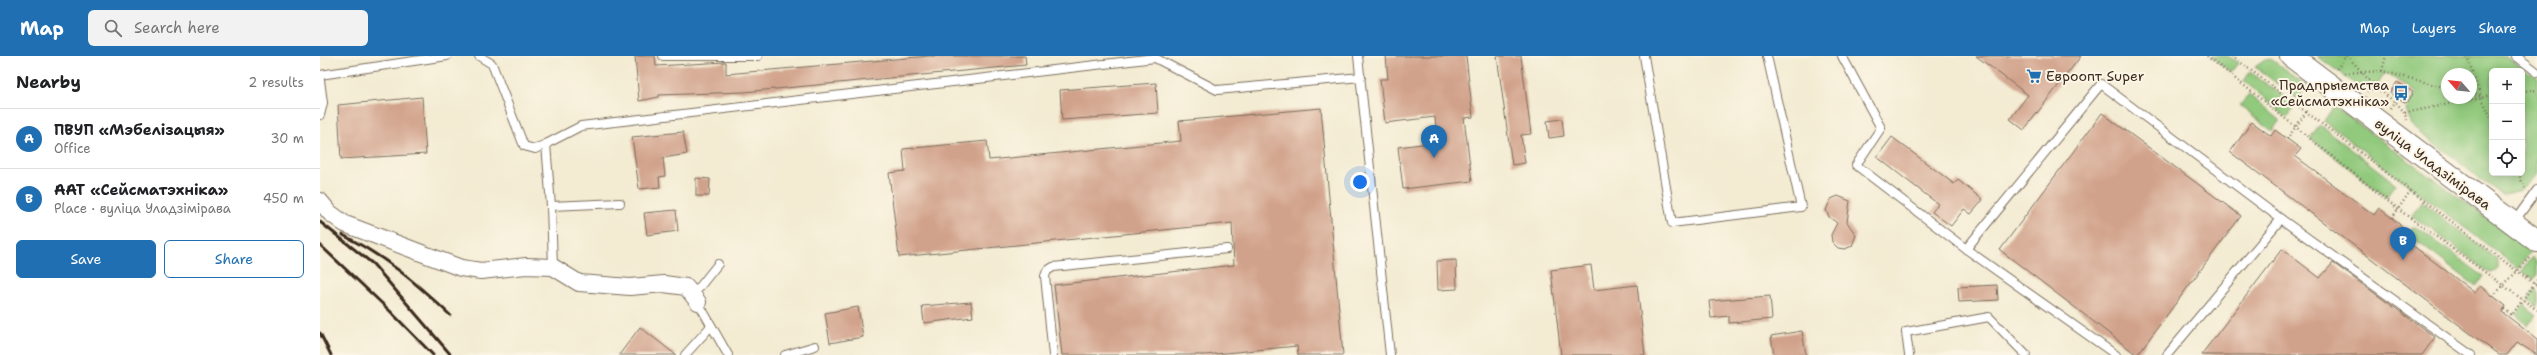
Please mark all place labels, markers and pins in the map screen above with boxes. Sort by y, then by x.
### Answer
supermarket icon: Евроопт Super [2025,67,2043,85]
place label: Евроопт Super [2046,67,2145,85]
place label: Прадпрыемства «Сейсматэхніка» [2271,76,2389,110]
bus stop icon: Прадпрыемства «Сейсматэхніка» [2392,84,2410,102]
pin: A [1421,125,1447,158]
pin: B [2390,227,2416,260]

